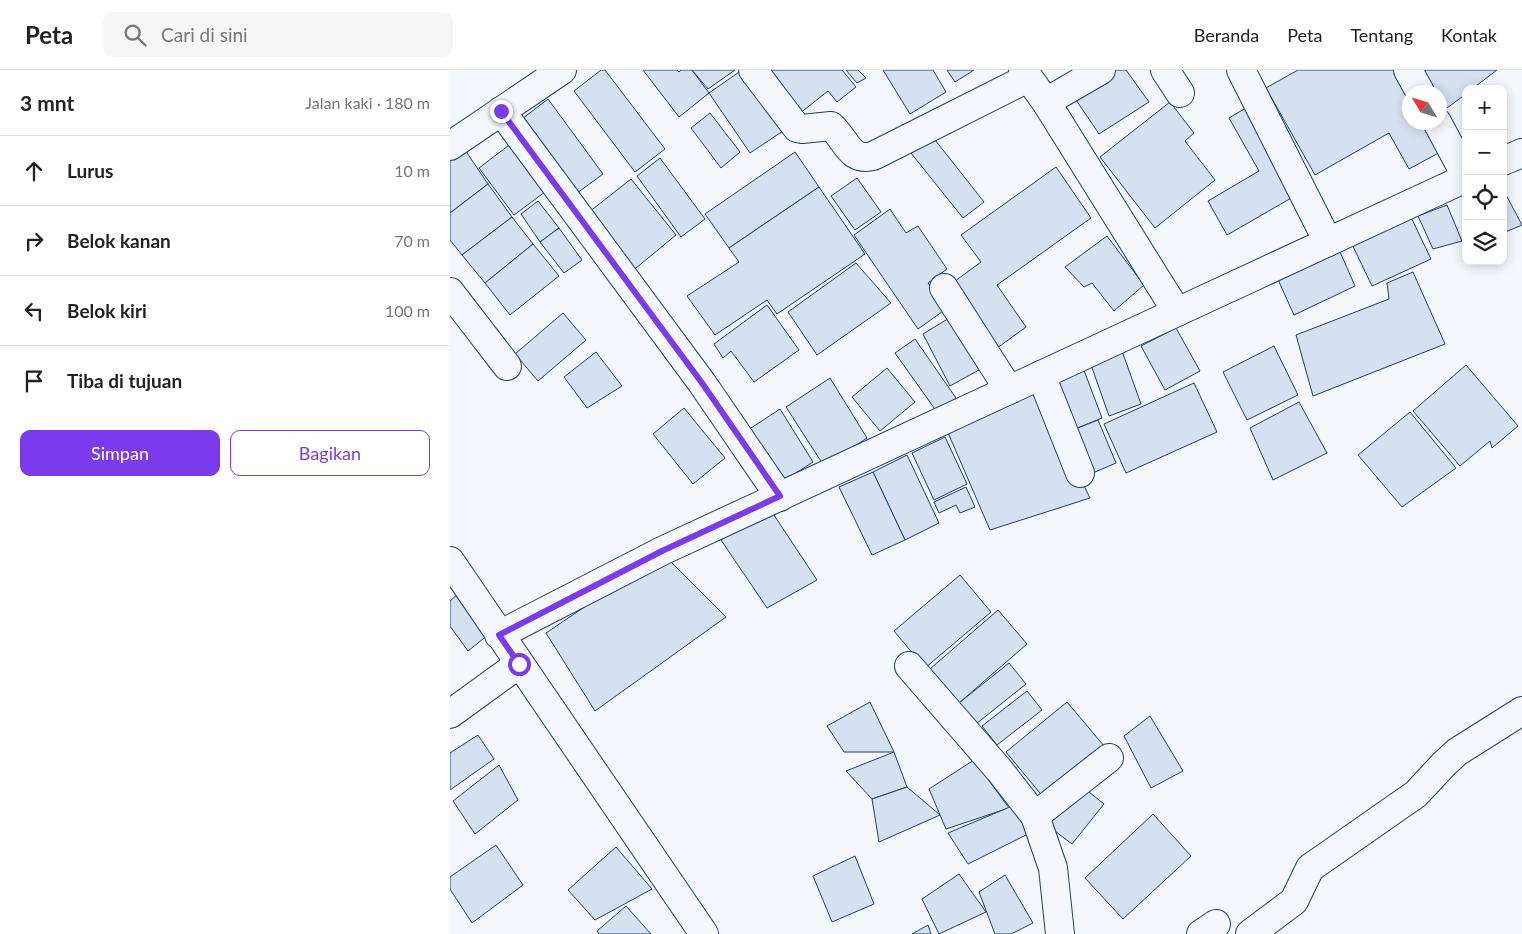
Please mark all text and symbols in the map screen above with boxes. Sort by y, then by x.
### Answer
search box [103,12,453,57]
text: Peta [25,20,73,49]
icon: search [121,21,149,49]
text: Cari di sini [161,23,248,46]
text: Beranda [1194,24,1259,46]
text: Peta [1287,24,1322,46]
text: Tentang [1350,24,1413,46]
text: Kontak [1441,24,1497,46]
north arrow [1402,85,1447,130]
map controls [1462,85,1507,265]
button: + [1462,85,1507,130]
text: 3 mnt [20,90,74,115]
text: Jalan kaki · 180 m [305,93,430,112]
route end [490,100,513,123]
button: − [1462,130,1507,175]
icon: ahead [20,157,48,185]
text: Lurus [67,159,113,182]
text: 10 m [394,161,430,180]
button: locate [1462,175,1507,220]
button: layers [1462,220,1507,265]
icon: right [20,227,48,255]
text: Belok kanan [67,229,171,252]
text: 70 m [394,231,430,250]
icon: left [20,297,48,325]
text: Belok kiri [67,299,147,322]
text: 100 m [385,301,430,320]
icon: arrive [20,367,48,395]
text: Tiba di tujuan [67,369,182,392]
button: Simpan [20,430,220,476]
button: Bagikan [230,430,430,476]
route start [508,653,531,676]

